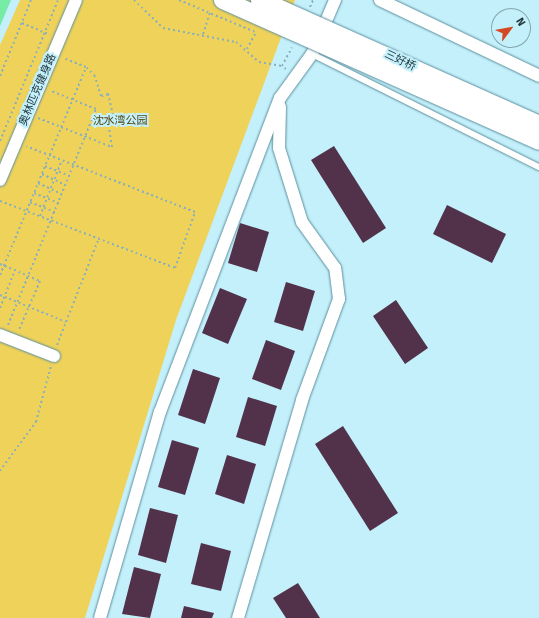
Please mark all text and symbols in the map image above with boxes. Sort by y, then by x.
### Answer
north arrow [491,8,531,48]
text: N [513,15,528,28]
street label: 三好桥 [382,48,418,74]
street label: 奥林匹克健身路 [17,52,59,128]
park label: 沈水湾公园 [93,114,147,128]

